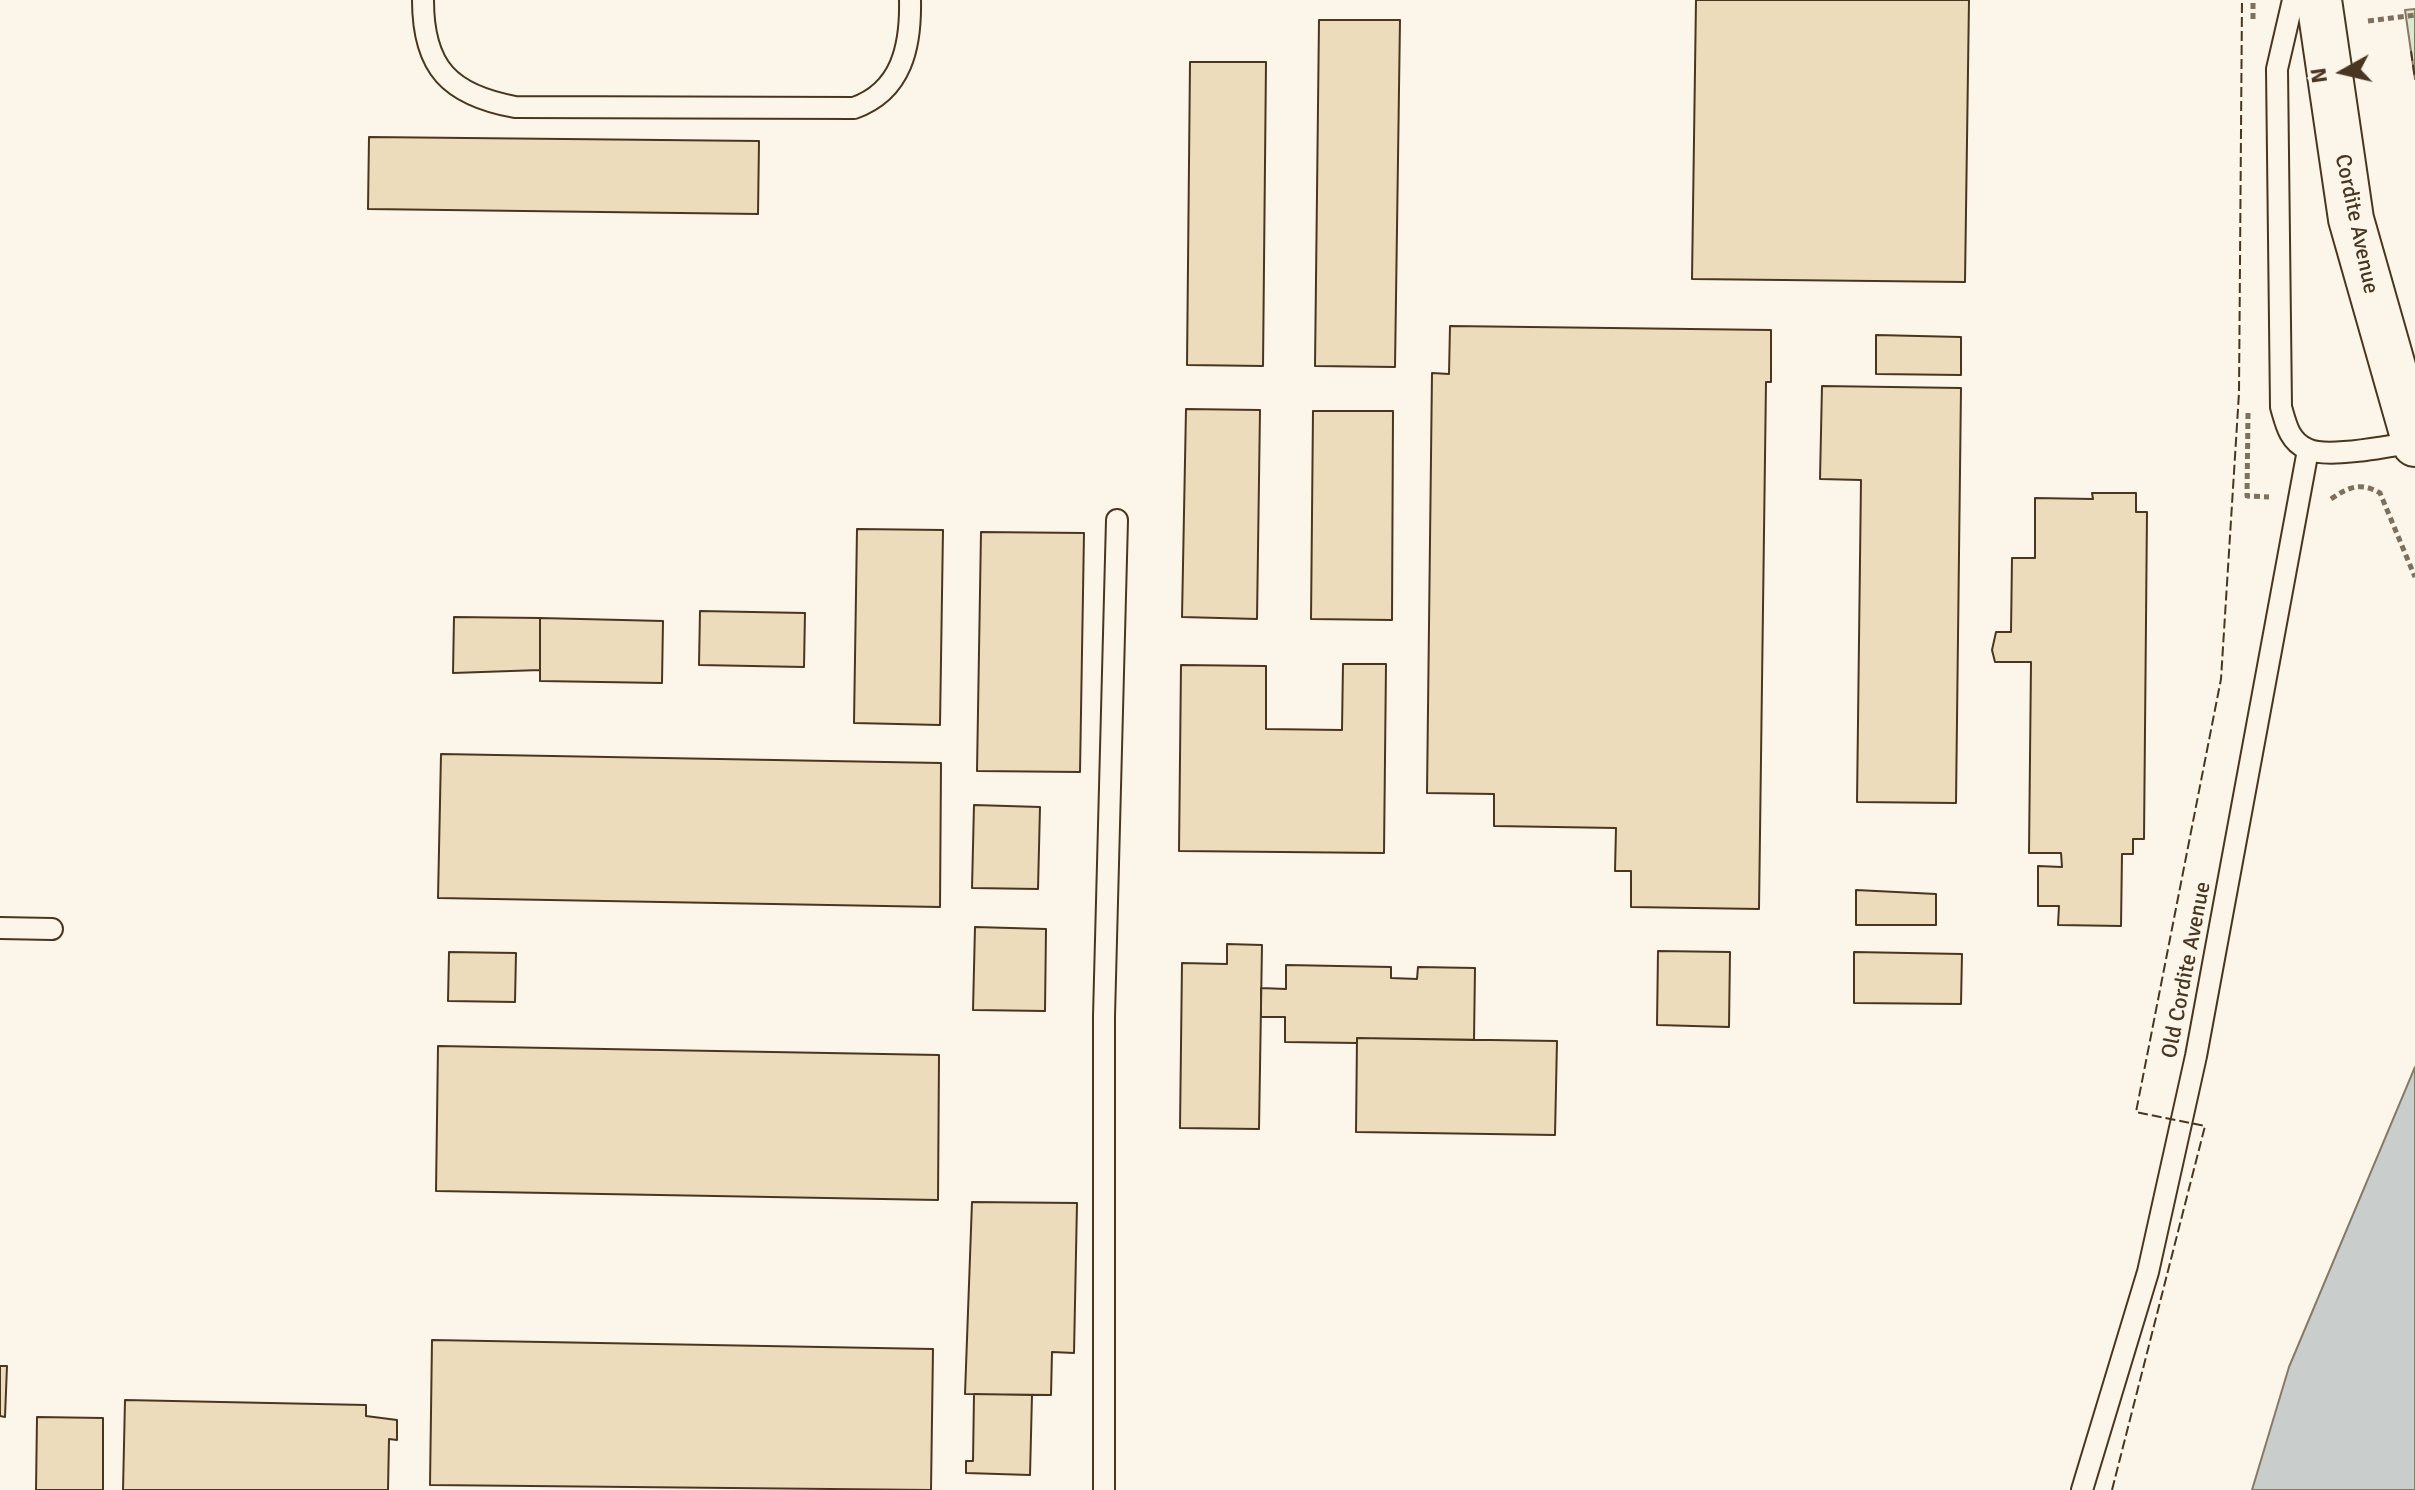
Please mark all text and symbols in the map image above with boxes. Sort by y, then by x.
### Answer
north arrow [2303,32,2383,112]
text: N [2304,66,2333,85]
street label: Cordite Avenue [2328,152,2384,296]
street label: Old Cordite Avenue [2157,879,2217,1061]

